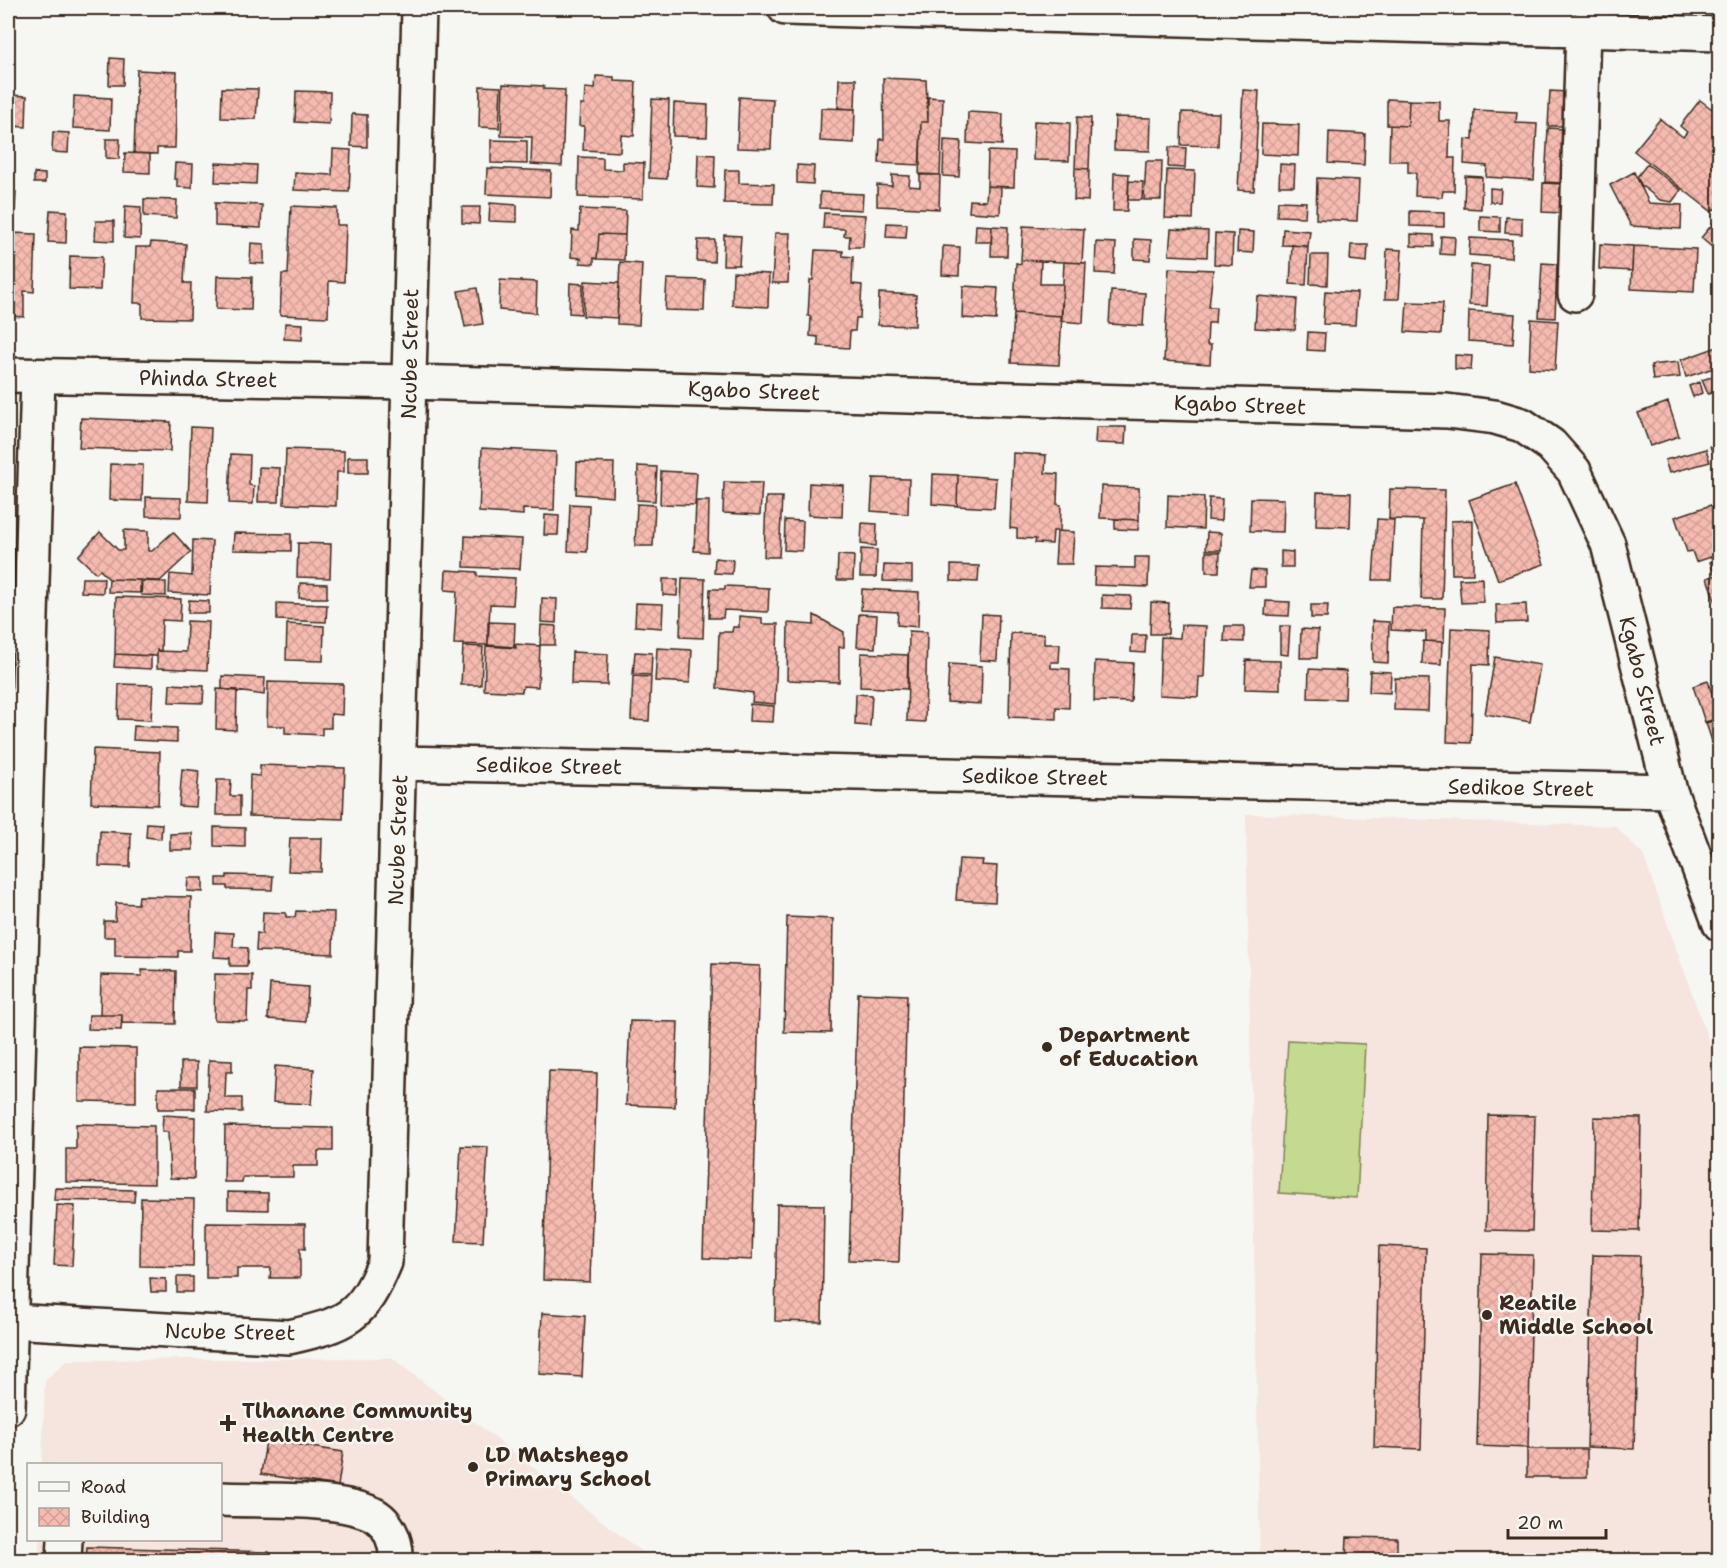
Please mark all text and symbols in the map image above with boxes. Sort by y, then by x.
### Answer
street label: Ncube Street [395,288,425,420]
street label: Phinda Street [139,364,277,394]
street label: Kgabo Street [687,375,821,407]
street label: Kgabo Street [1173,389,1307,421]
street label: Kgabo Street [1612,613,1672,749]
street label: Sedikoe Street [476,751,622,781]
street label: Sedikoe Street [962,762,1108,792]
street label: Sedikoe Street [1448,773,1594,803]
street label: Ncube Street [382,774,414,906]
place label: Department of Education [1059,1021,1198,1073]
marker: Department of Education [1040,1040,1054,1054]
place label: Reatile Middle School [1499,1289,1653,1341]
marker: Reatile Middle School [1480,1308,1494,1322]
street label: Ncube Street [164,1317,296,1347]
place label: Tlhanane Community Health Centre [242,1397,473,1449]
marker: Tlhanane Community Health Centre [219,1414,237,1432]
place label: LD Matshego Primary School [485,1441,651,1493]
marker: LD Matshego Primary School [466,1460,480,1474]
legend [27,1463,222,1541]
text: Road [81,1475,126,1499]
scale bar [1508,1502,1606,1540]
text: Building [81,1505,150,1529]
text: 20 m [1517,1511,1563,1535]

